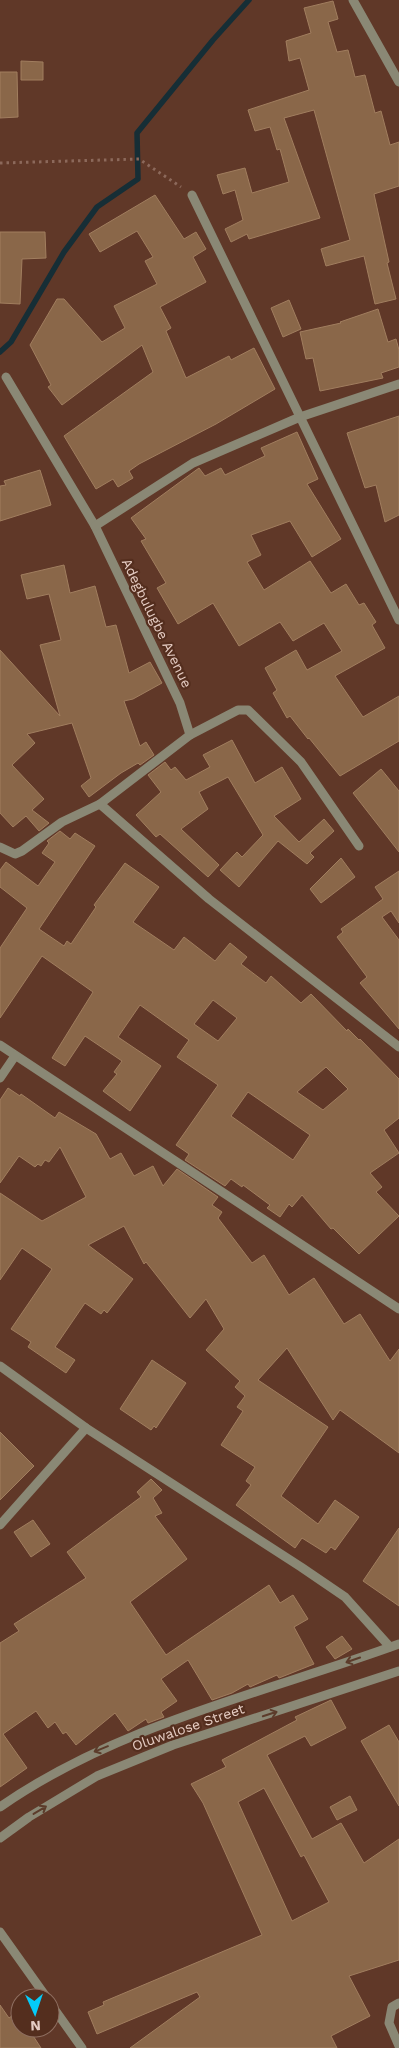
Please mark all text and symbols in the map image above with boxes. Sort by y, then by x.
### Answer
street label: Adegbulugbe Avenue [119,556,195,690]
one-way arrow [346,1656,361,1665]
street label: Oluwalose Street [130,1700,246,1754]
one-way arrow [261,1708,277,1718]
one-way arrow [94,1745,109,1755]
one-way arrow [33,1804,47,1814]
north arrow [10,1988,60,2038]
text: N [30,2018,41,2034]

